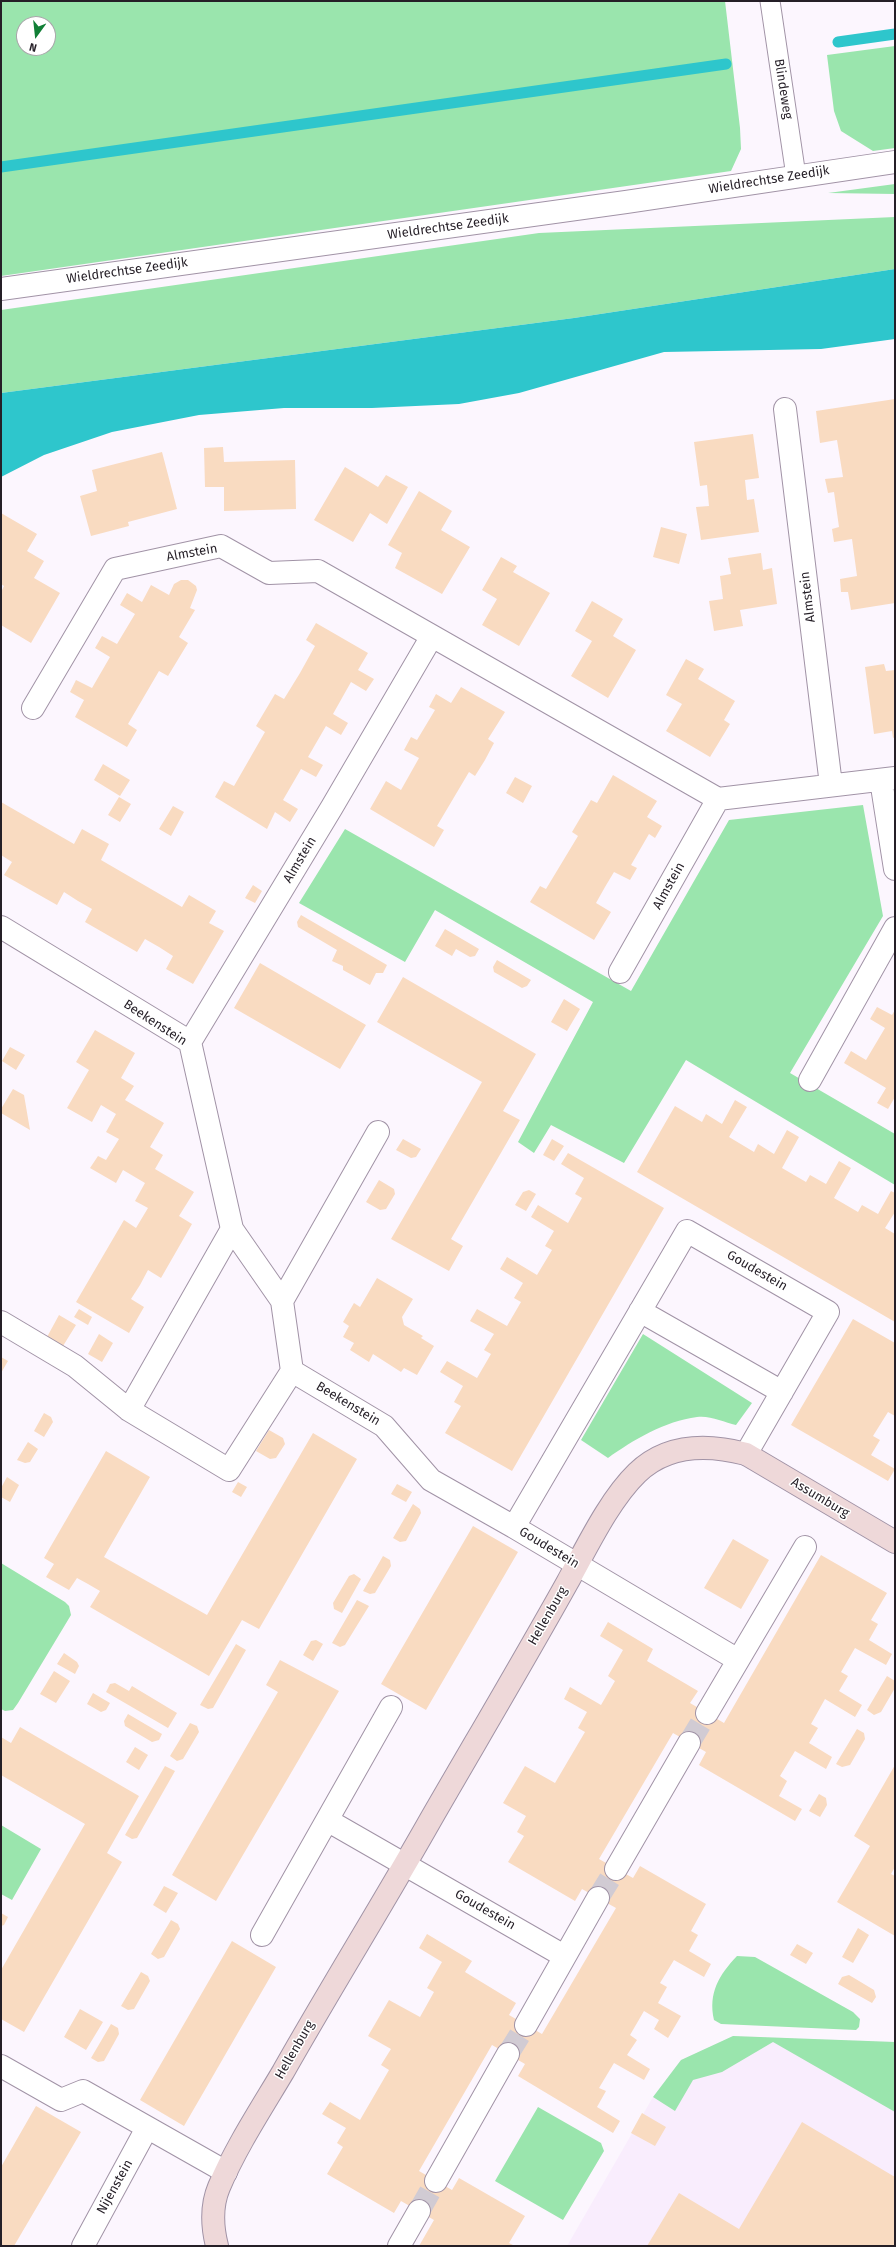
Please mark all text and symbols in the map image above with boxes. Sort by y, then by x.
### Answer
north arrow [16,16,56,56]
text: N [28,40,38,54]
street label: Blindeweg [771,58,795,120]
street label: Wieldrechtse Zeedijk [707,163,831,197]
street label: Wieldrechtse Zeedijk [386,211,510,243]
street label: Wieldrechtse Zeedijk [65,255,189,287]
street label: Almstein [165,541,219,565]
street label: Almstein [797,571,819,623]
street label: Almstein [280,834,320,886]
street label: Almstein [650,860,688,912]
street label: Beekenstein [120,997,190,1049]
street label: Goudestein [724,1247,790,1295]
street label: Beekenstein [313,1379,383,1429]
street label: Assumburg [788,1475,852,1521]
street label: Goudestein [516,1524,582,1572]
street label: Hellenburg [525,1584,571,1648]
street label: Goudestein [452,1886,518,1934]
street label: Hellenburg [272,2018,318,2082]
street label: Nijenstein [94,2157,136,2217]

